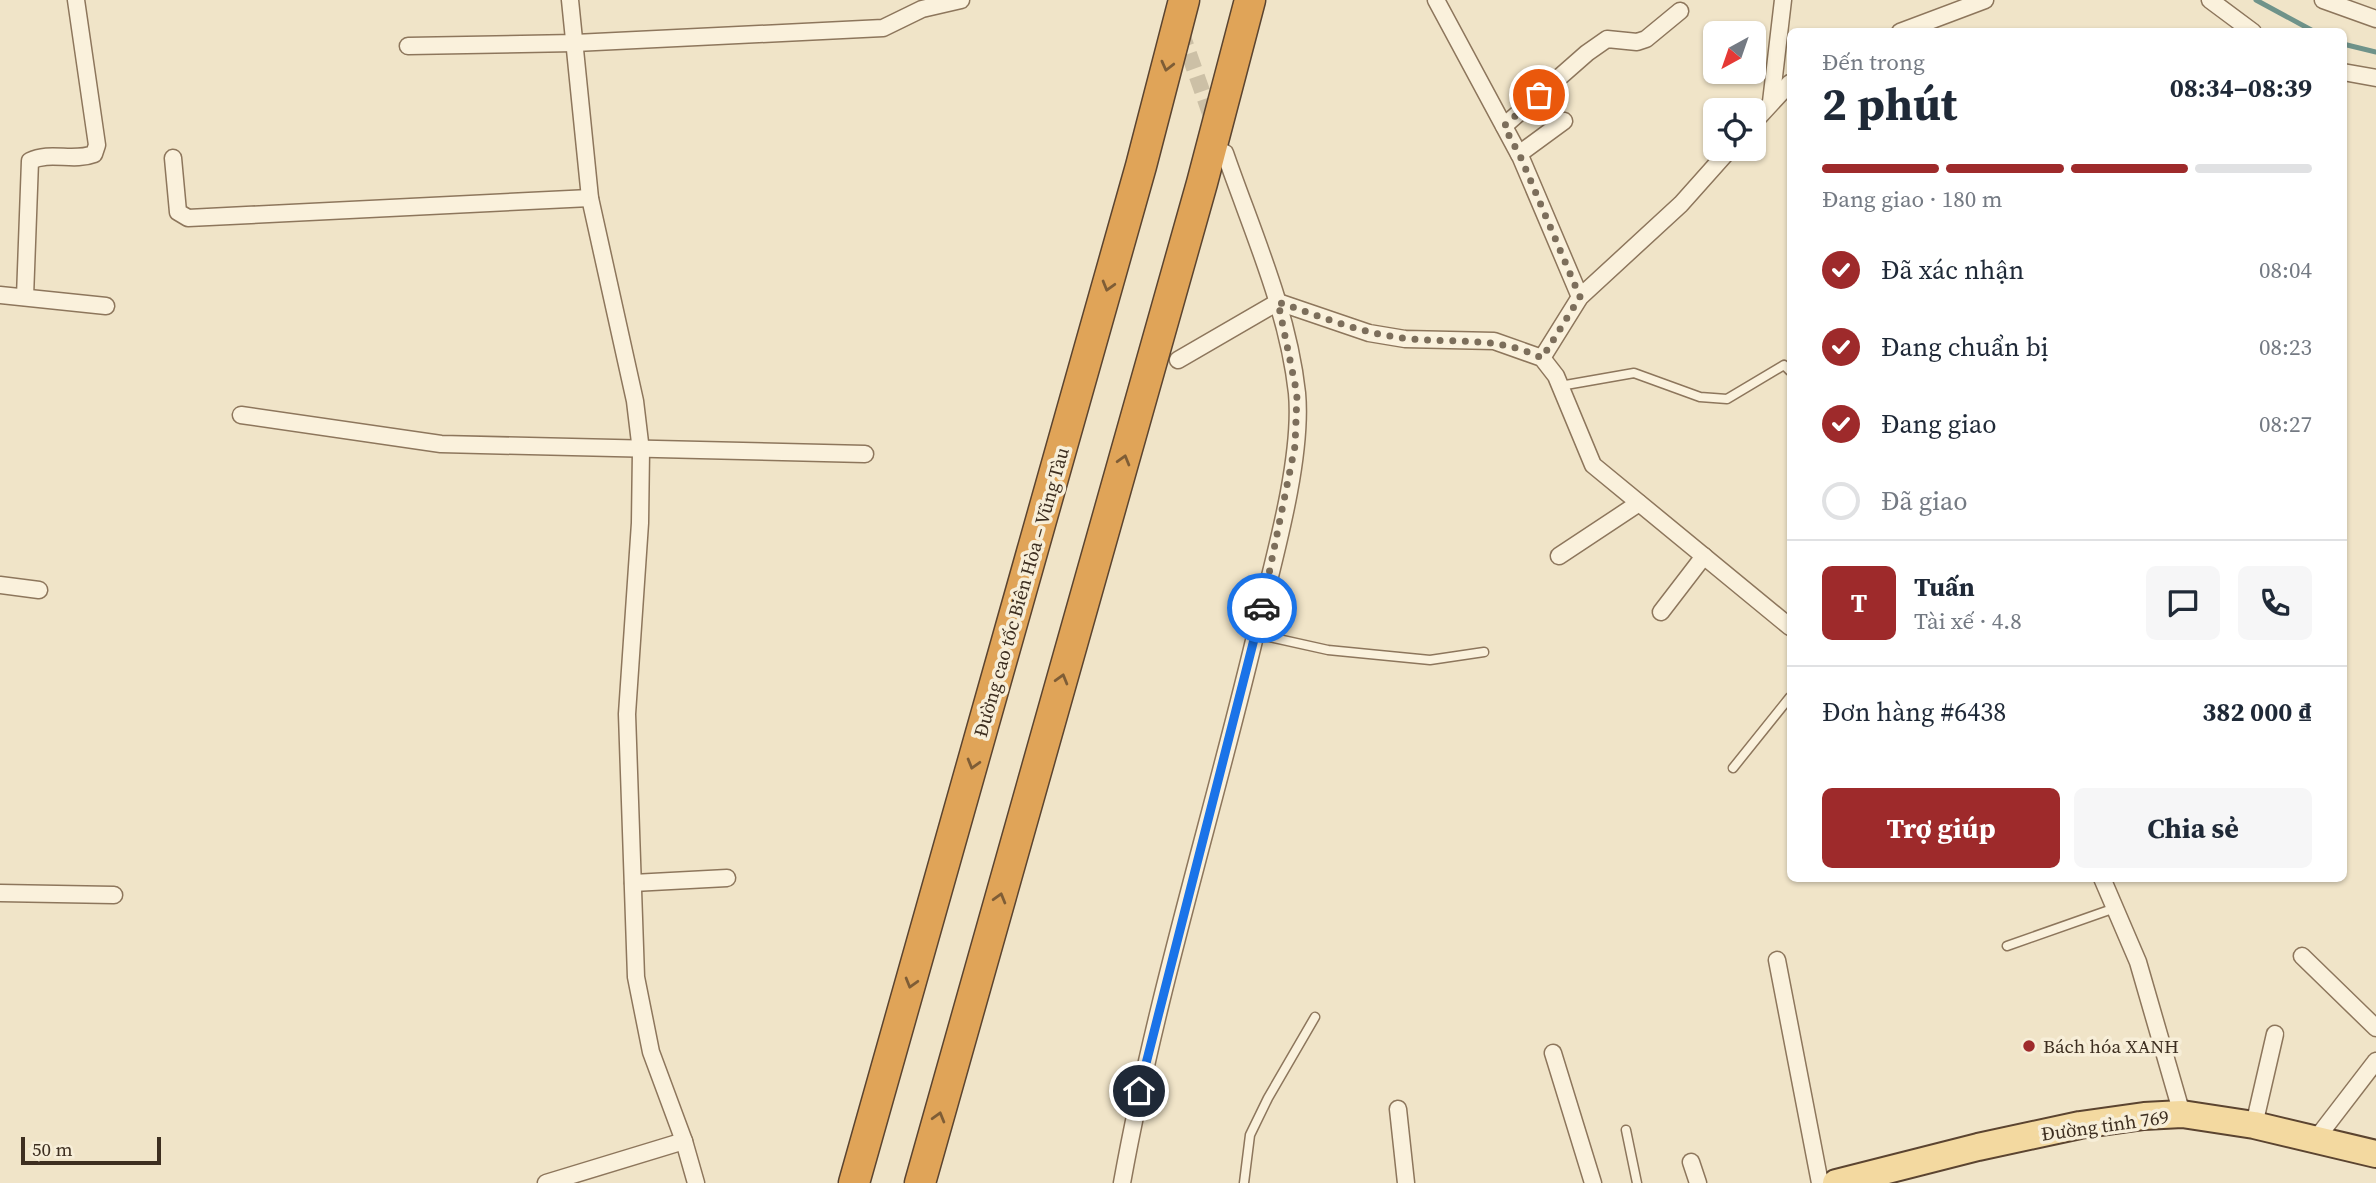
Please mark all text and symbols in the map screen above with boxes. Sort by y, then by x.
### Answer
north arrow [1703,21,1766,84]
map controls [1703,21,1766,161]
text: Đến trong [1822,46,1925,78]
one-way arrow [1161,60,1175,72]
pin [1509,65,1569,125]
text: 08:34–08:39 [2170,70,2312,106]
text: 2 phút [1822,72,1957,135]
icon: bag [1520,76,1558,114]
button: locate [1703,98,1766,161]
text: Đang giao · 180 m [1822,183,2002,215]
icon: check [1822,251,1860,289]
text: Đã xác nhận [1881,252,2024,288]
text: 08:04 [2259,254,2312,286]
one-way arrow [1101,279,1116,291]
icon: check [1822,328,1860,366]
text: Đang chuẩn bị [1881,329,2049,365]
text: 08:23 [2259,331,2312,363]
icon: check [1822,405,1860,443]
text: Đang giao [1881,406,1997,442]
text: 08:27 [2259,408,2312,440]
street label: Đường cao tốc Biên Hòa – Vũng Tàu [967,444,1075,740]
one-way arrow [1116,455,1130,467]
text: Đã giao [1881,483,1967,519]
button: chat [2146,566,2220,640]
button: phone [2238,566,2312,640]
text: Tuấn [1914,569,1975,605]
courier [1227,573,1297,643]
text: T [1851,585,1867,621]
icon: car [1243,589,1281,627]
text: Tài xế · 4.8 [1914,605,2022,637]
one-way arrow [1054,674,1068,686]
text: Đơn hàng #6438 [1822,694,2006,730]
text: 382 000 ₫ [2202,694,2312,730]
one-way arrow [966,758,981,770]
button: Trợ giúp [1822,788,2060,868]
button: Chia sẻ [2074,788,2312,868]
one-way arrow [992,893,1007,905]
one-way arrow [905,977,919,989]
place label: Bách hóa XANH [2043,1033,2179,1059]
marker: Bách hóa XANH [2021,1038,2037,1054]
pin [1109,1061,1169,1121]
icon: home [1120,1072,1158,1110]
street label: Đường tỉnh 769 [2040,1103,2170,1147]
one-way arrow [930,1112,945,1124]
scale bar [21,1134,161,1166]
text: 50 m [32,1136,73,1162]

